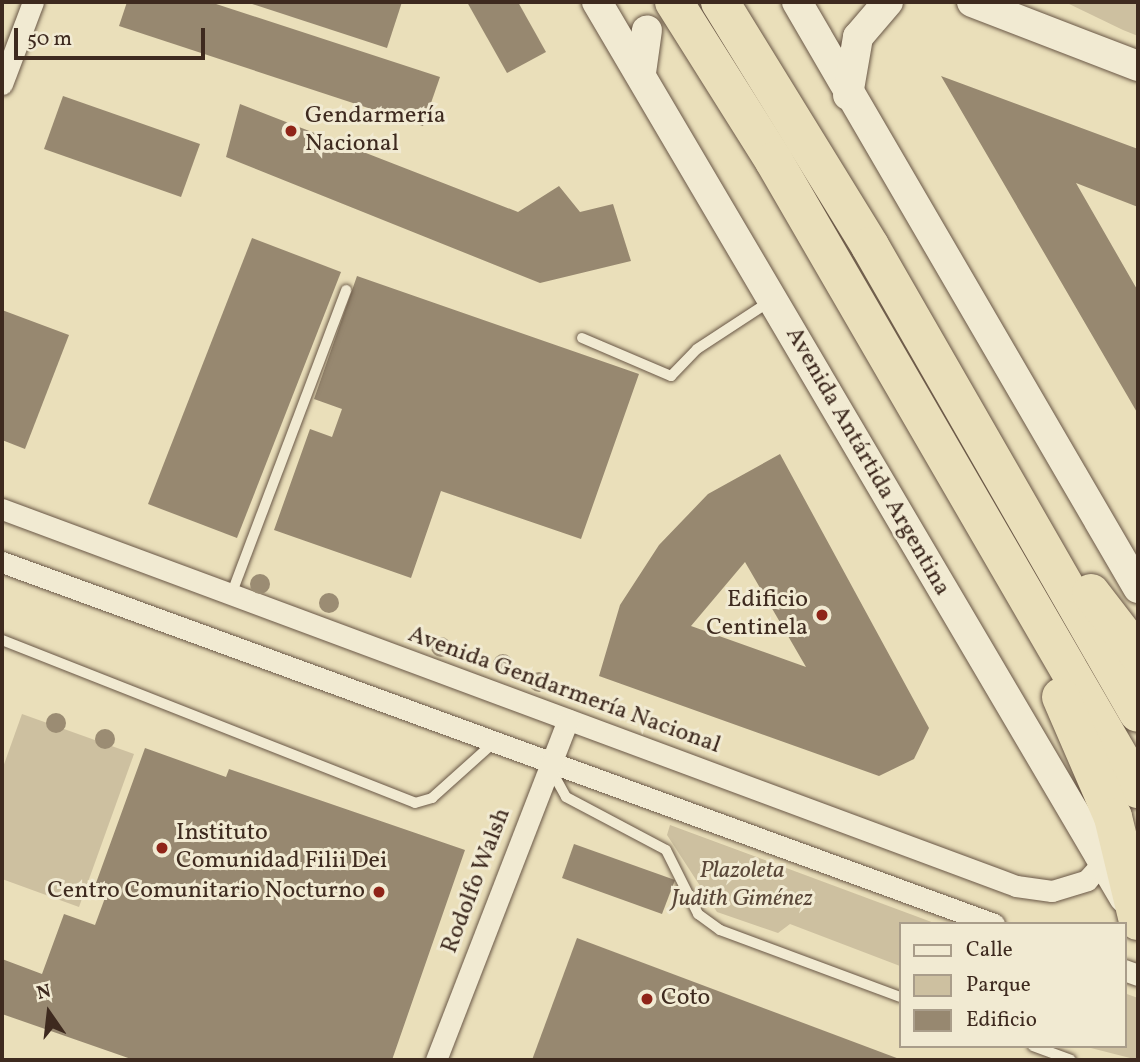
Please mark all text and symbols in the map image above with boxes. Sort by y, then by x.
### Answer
scale bar [18,14,208,58]
text: 50 m [27,25,72,54]
place label: Gendarmería Nacional [305,103,446,159]
marker: Gendarmería Nacional [283,123,299,139]
street label: Avenida Antártida Argentina [778,322,956,602]
place label: Edificio Centinela [706,587,808,643]
marker: Edificio Centinela [814,607,830,623]
street label: Avenida Gendarmería Nacional [404,621,724,761]
street label: Rodolfo Walsh [436,804,518,958]
place label: Instituto Comunidad Filii Dei [176,820,387,876]
marker: Instituto Comunidad Filii Dei [154,840,170,856]
park label: Plazoleta Judith Giménez [671,858,813,914]
place label: Centro Comunitario Nocturno [47,878,365,906]
marker: Centro Comunitario Nocturno [371,884,387,900]
legend [898,922,1126,1048]
text: Calle [966,936,1013,965]
text: Parque [966,971,1031,1000]
north arrow [14,978,84,1048]
text: N [34,978,54,1007]
place label: Coto [661,985,710,1013]
marker: Coto [639,991,655,1007]
text: Edificio [966,1006,1037,1035]

